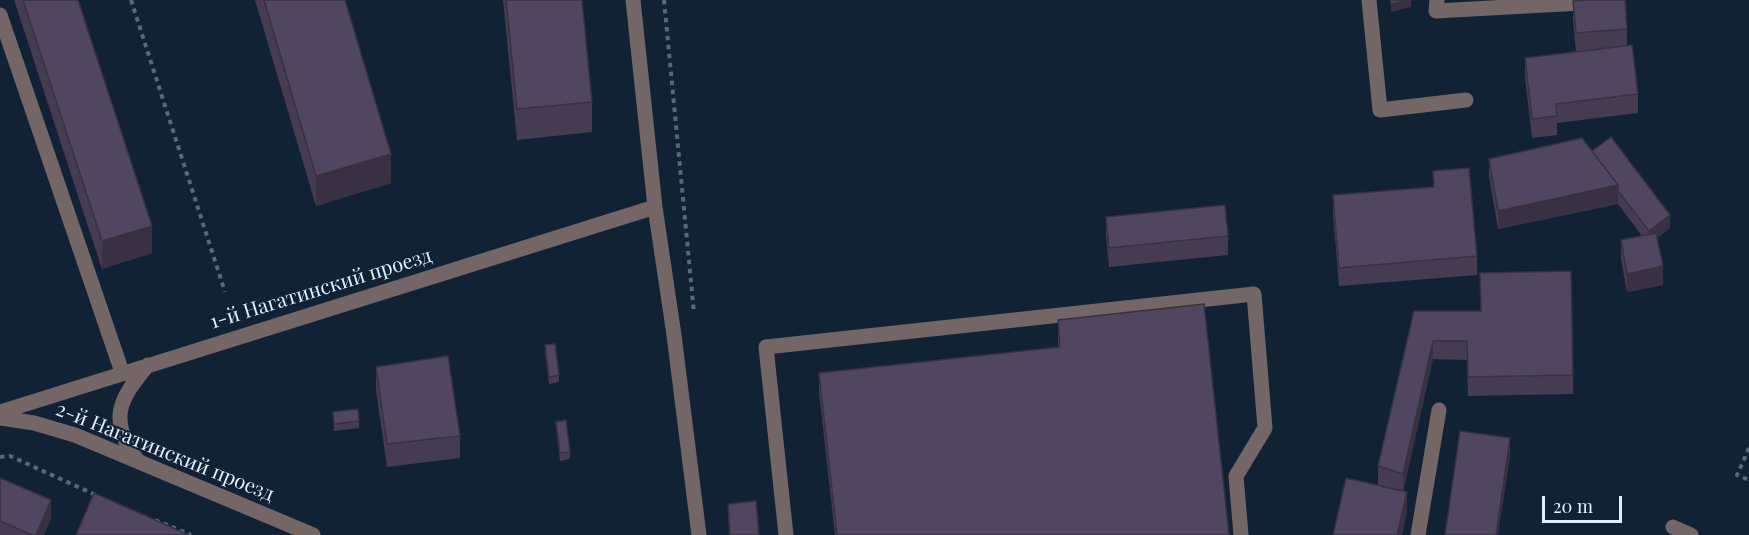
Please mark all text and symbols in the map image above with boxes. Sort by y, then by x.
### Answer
street label: 1-й Нагатинский проезд [207,244,435,334]
street label: 2-й Нагатинский проезд [52,397,278,507]
scale bar [1545,484,1624,522]
text: 20 m [1553,494,1593,518]

